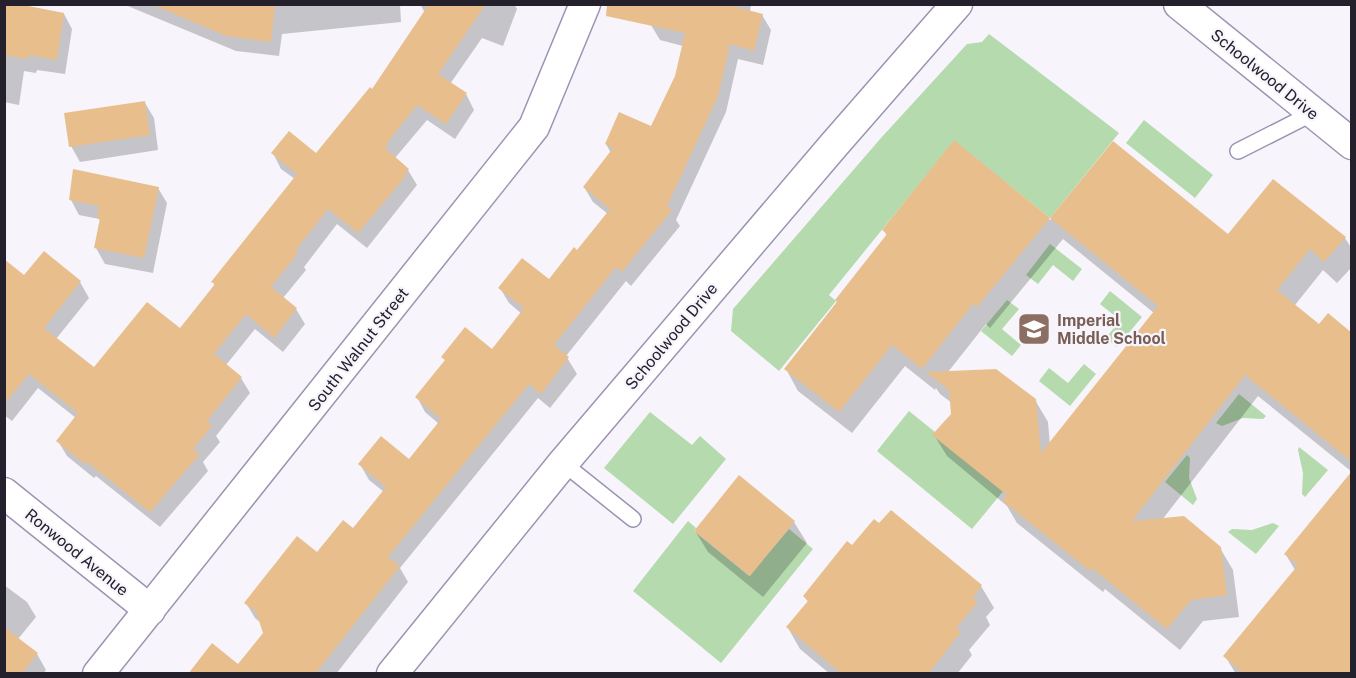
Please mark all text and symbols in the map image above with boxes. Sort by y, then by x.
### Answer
street label: Schoolwood Drive [1207,25,1322,124]
street label: Schoolwood Drive [621,279,722,393]
street label: South Walnut Street [304,284,413,415]
school or university icon: Imperial Middle School [1016,311,1052,347]
place label: Imperial Middle School [1057,311,1166,348]
street label: Ronwood Avenue [21,505,132,600]

